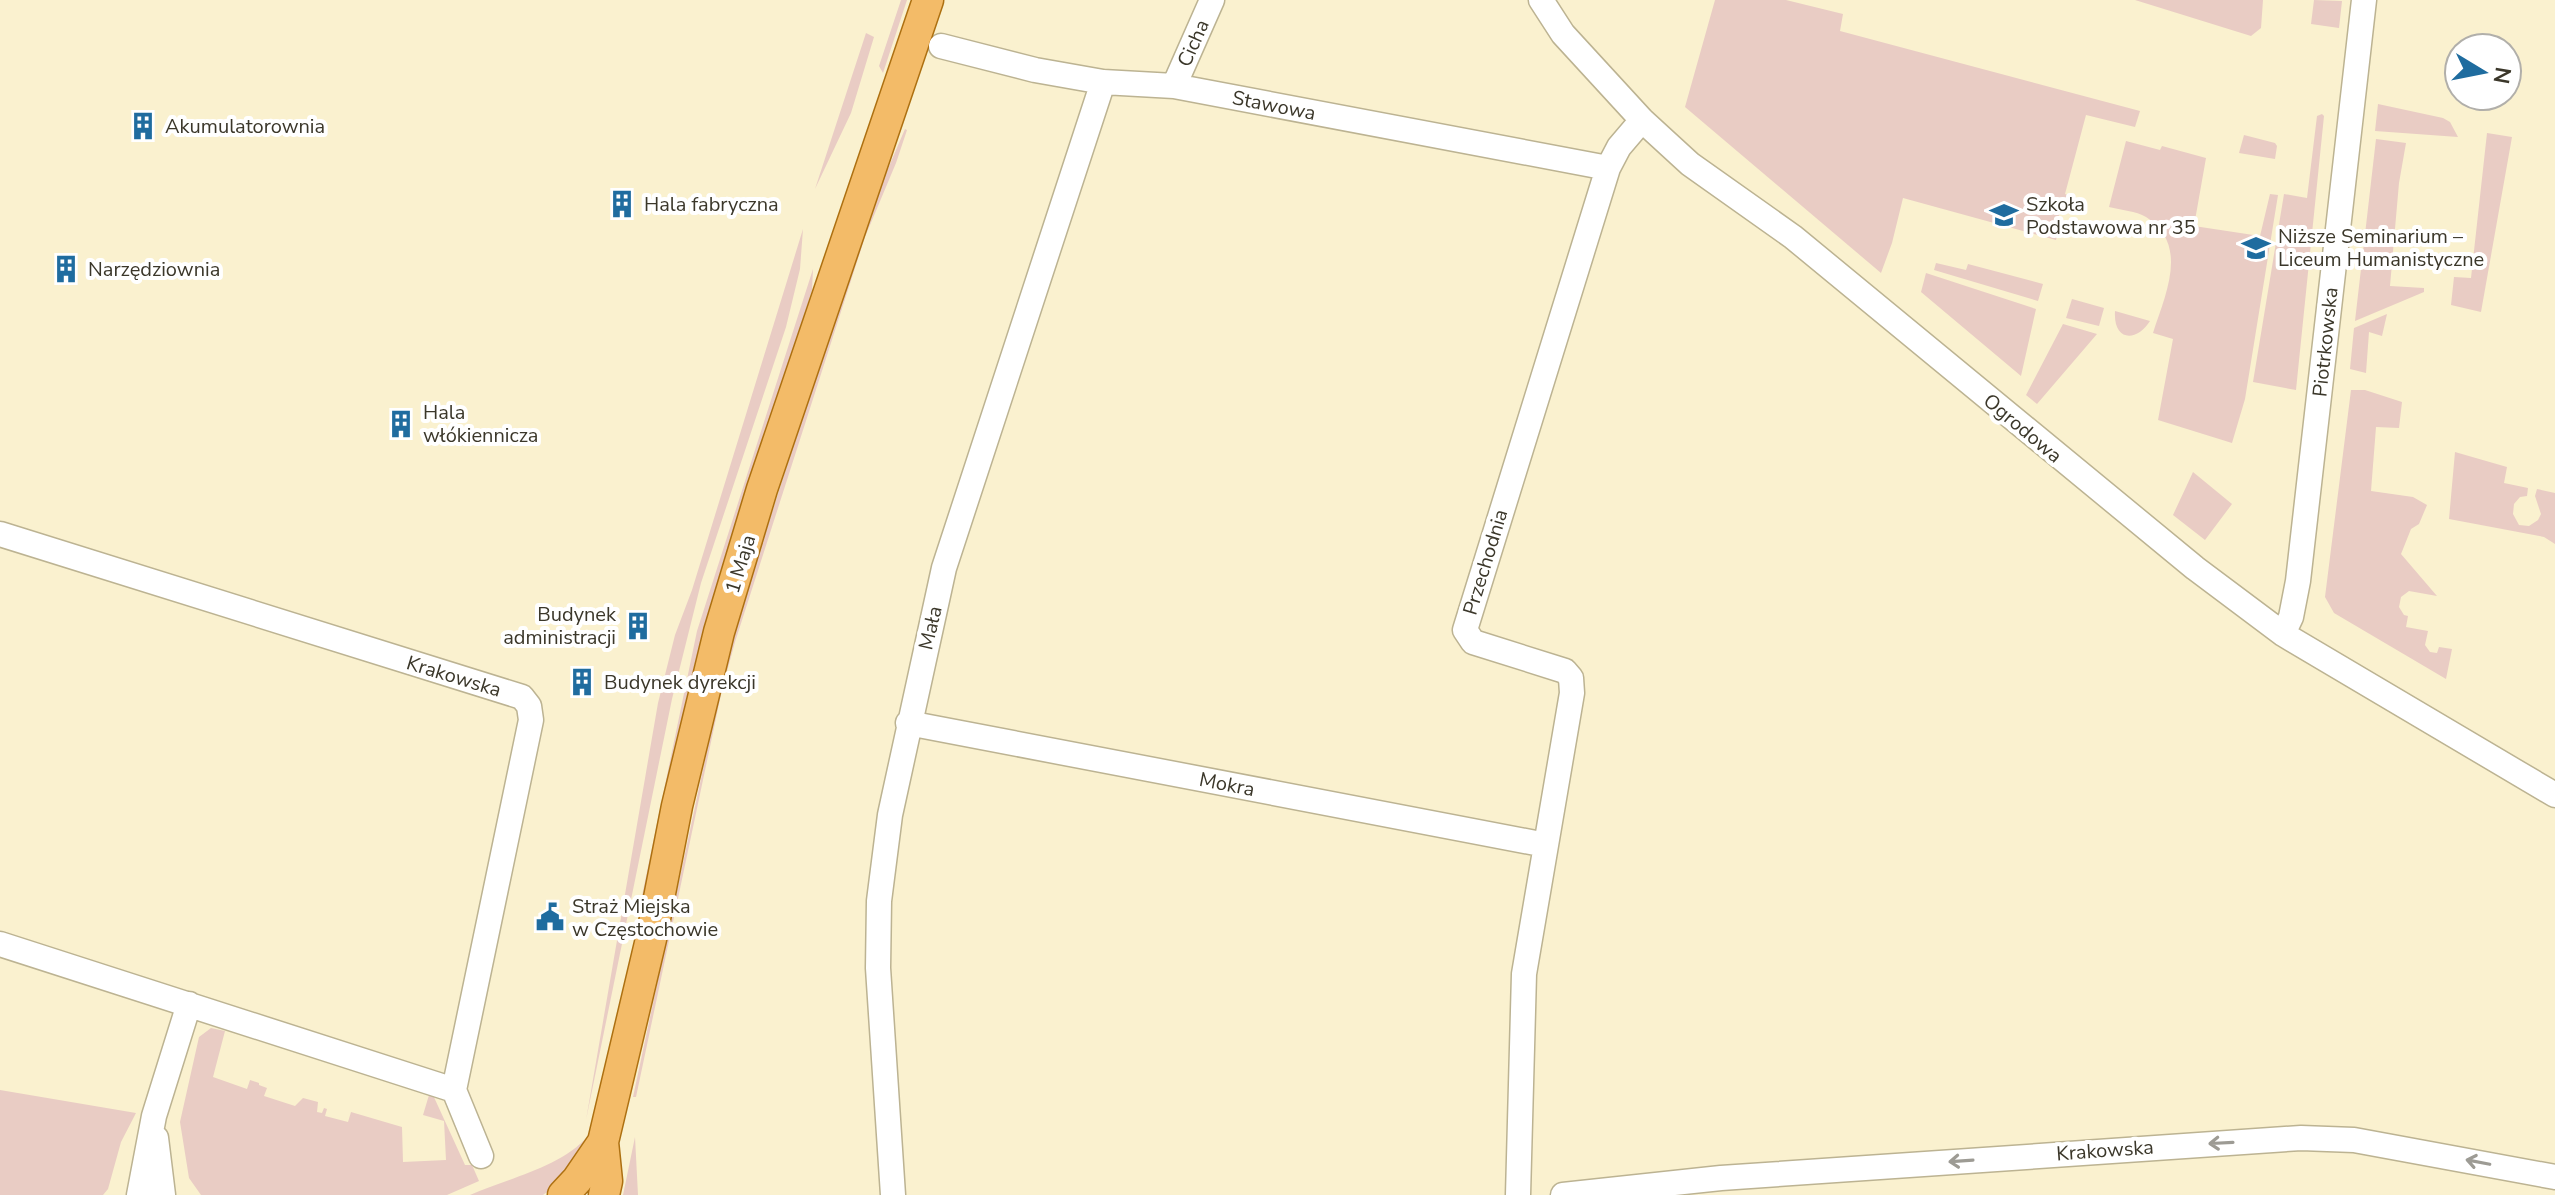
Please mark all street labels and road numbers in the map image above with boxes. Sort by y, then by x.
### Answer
street label: Cicha [1171,15,1216,71]
street label: Stawowa [1230,84,1318,127]
street label: Piotrkowska [2306,286,2345,398]
street label: Ogrodowa [1978,387,2068,469]
street label: Przechodnia [1457,506,1514,618]
street label: 1 Maja [719,531,762,597]
street label: Mała [912,604,949,653]
street label: Krakowska [403,649,504,704]
street label: Mokra [1197,766,1257,803]
street label: Krakowska [2055,1134,2155,1167]

